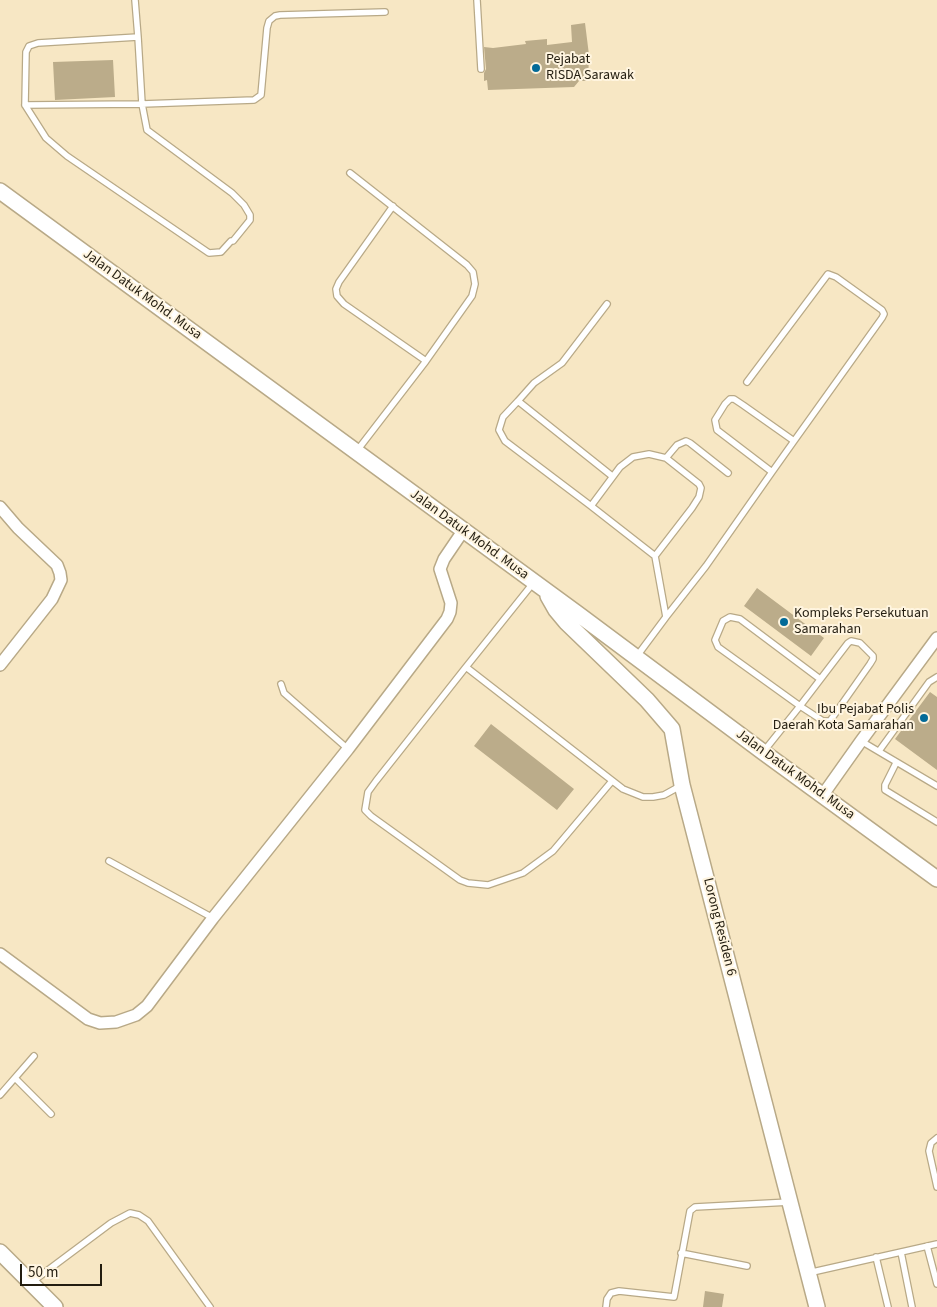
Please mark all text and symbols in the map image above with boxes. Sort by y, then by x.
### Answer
place label: Pejabat RISDA Sarawak [546,52,634,84]
marker: Pejabat RISDA Sarawak [530,62,542,74]
street label: Jalan Datuk Mohd. Musa [79,246,205,344]
street label: Jalan Datuk Mohd. Musa [406,486,532,584]
place label: Kompleks Persekutuan Samarahan [794,606,929,638]
marker: Kompleks Persekutuan Samarahan [778,616,790,628]
place label: Ibu Pejabat Polis Daerah Kota Samarahan [773,702,914,734]
marker: Ibu Pejabat Polis Daerah Kota Samarahan [918,712,930,724]
street label: Jalan Datuk Mohd. Musa [732,726,858,824]
street label: Lorong Residen 6 [699,876,739,978]
scale bar [22,1254,105,1286]
text: 50 m [28,1262,58,1283]

